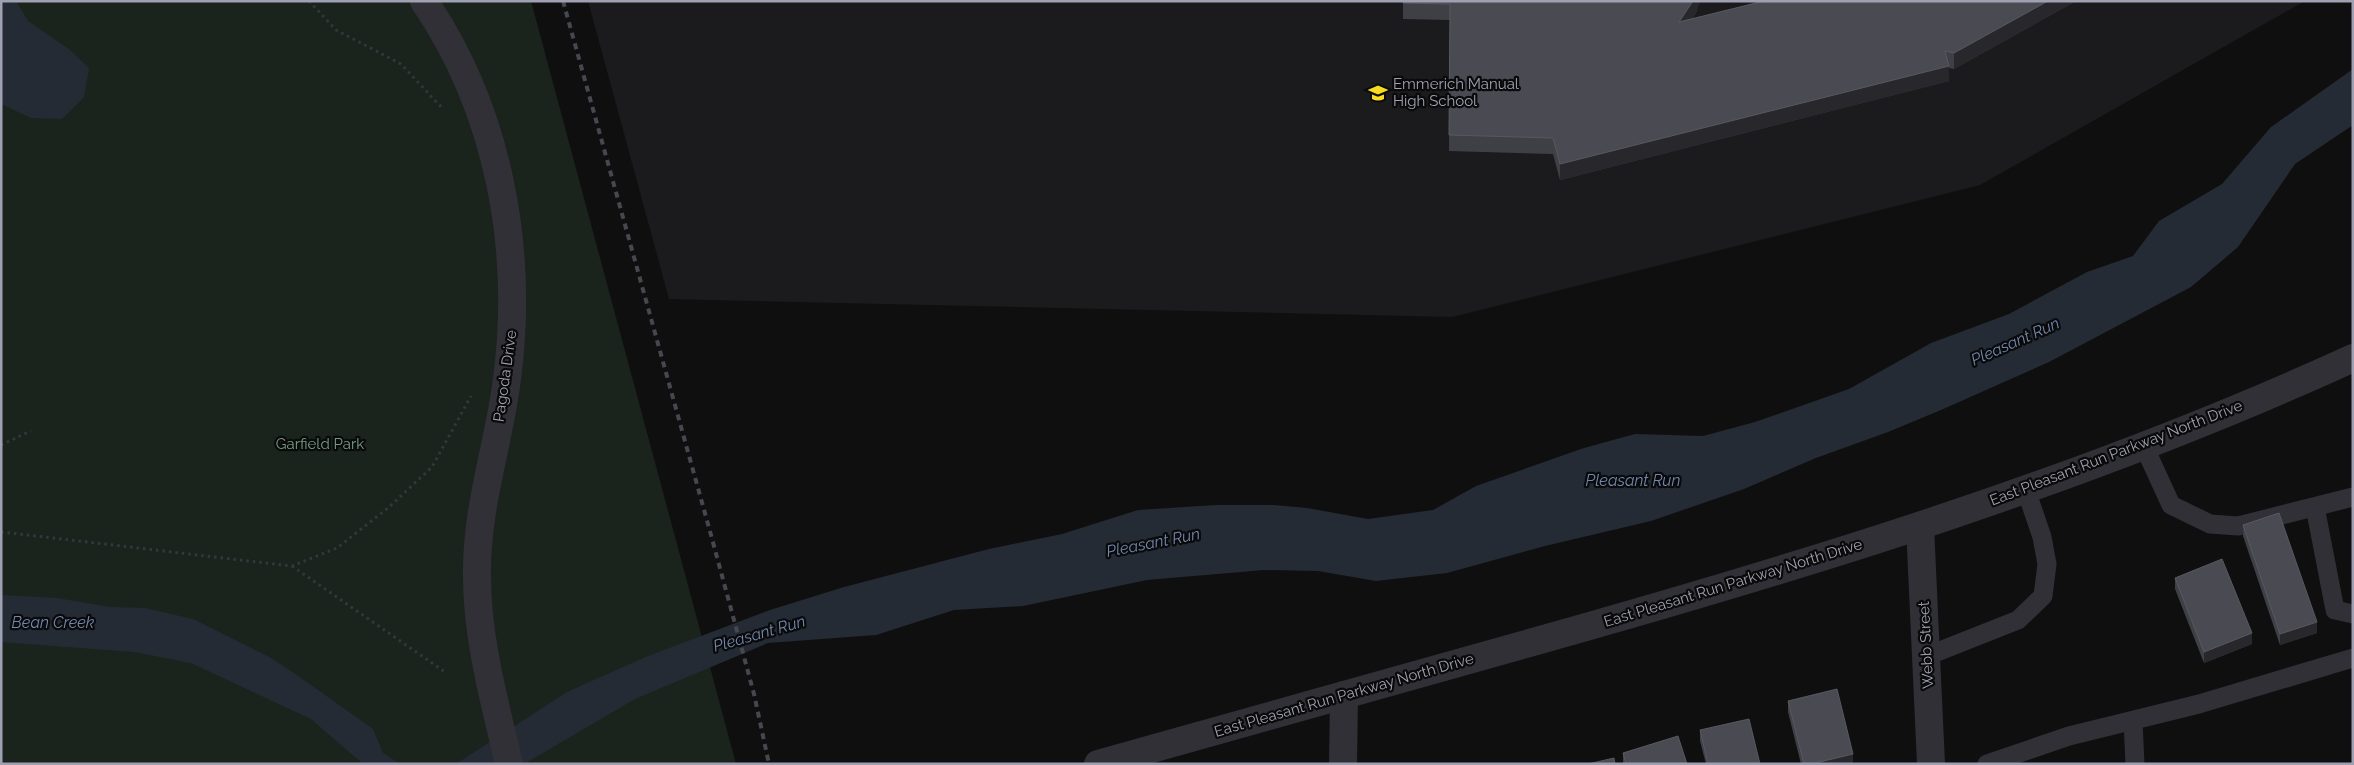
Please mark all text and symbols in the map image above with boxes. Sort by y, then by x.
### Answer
place label: Emmerich Manual High School [1393,75,1520,110]
school or university icon: Emmerich Manual High School [1367,82,1389,104]
water label: Pleasant Run [1968,313,2062,369]
street label: Pagoda Drive [490,329,520,423]
street label: East Pleasant Run Parkway North Drive [1987,396,2245,510]
park label: Garfield Park [276,435,364,453]
water label: Pleasant Run [1586,471,1680,490]
water label: Pleasant Run [1105,524,1202,561]
street label: East Pleasant Run Parkway North Drive [1602,535,1864,631]
street label: Webb Street [1915,601,1937,689]
water label: Pleasant Run [711,611,807,656]
water label: Bean Creek [12,613,95,632]
street label: East Pleasant Run Parkway North Drive [1212,649,1476,741]

